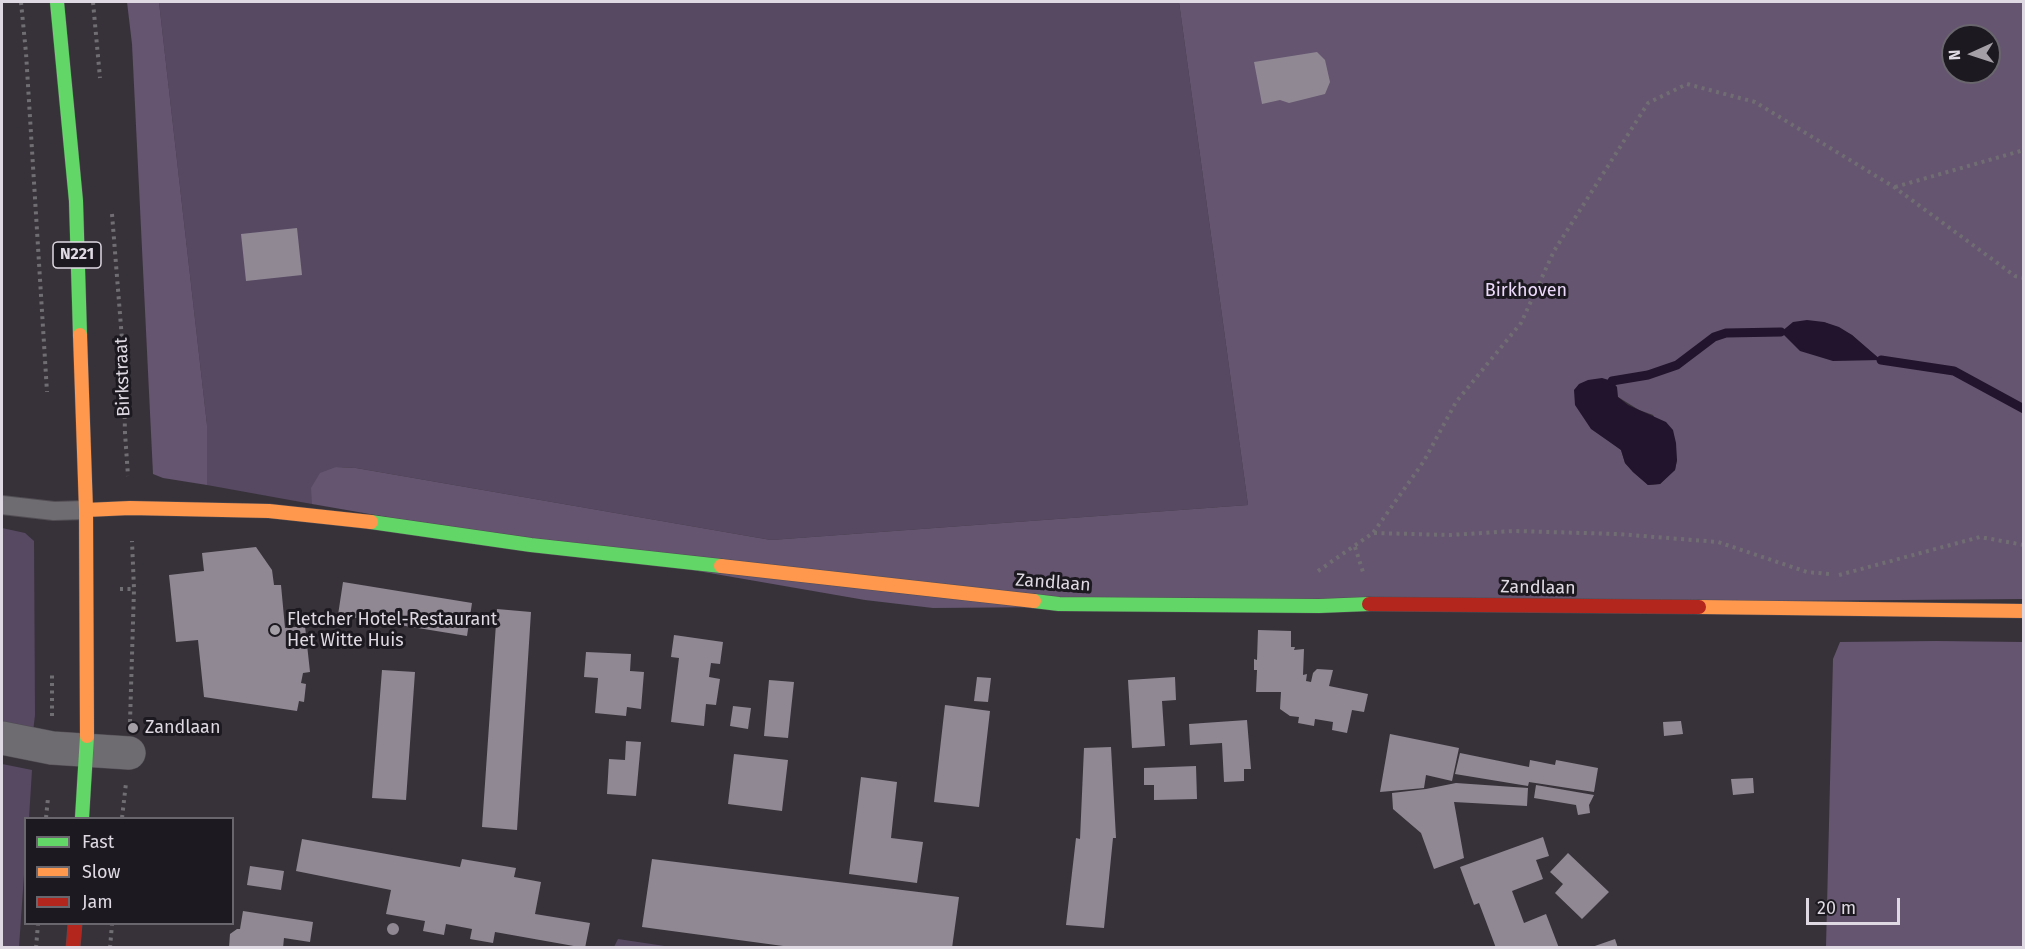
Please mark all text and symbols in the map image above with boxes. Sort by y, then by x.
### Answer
north arrow [1941,24,2001,84]
text: N [1945,49,1964,61]
road number: N221 [53,242,101,268]
park label: Birkhoven [1485,280,1567,302]
street label: Birkstraat [111,337,135,417]
street label: Zandlaan [1015,570,1091,596]
street label: Zandlaan [1500,577,1576,599]
place label: Fletcher Hotel-Restaurant Het Witte Huis [287,609,497,652]
marker: Fletcher Hotel-Restaurant Het Witte Huis [268,623,282,637]
place label: Zandlaan [145,717,220,739]
marker: Zandlaan [126,721,140,735]
legend [24,817,234,925]
text: Fast [82,831,114,853]
text: Slow [82,861,120,883]
scale bar [1809,886,1904,924]
text: Jam [82,891,113,913]
text: 20 m [1817,897,1856,919]

